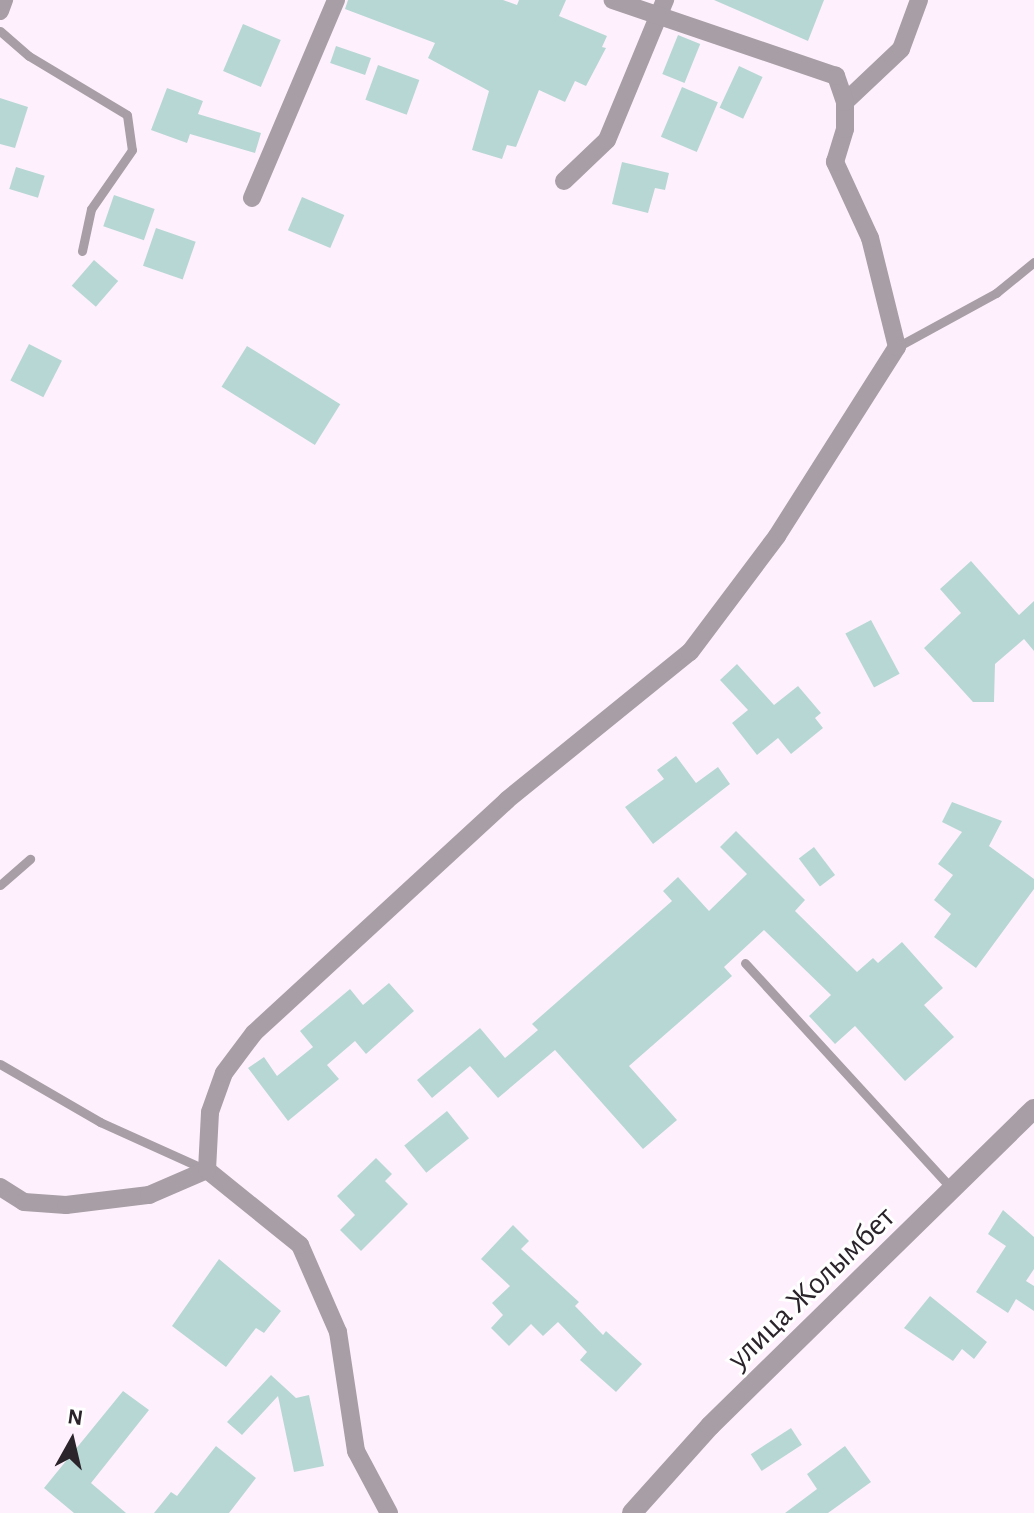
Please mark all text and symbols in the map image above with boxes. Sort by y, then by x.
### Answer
street label: улица Жолымбет [719,1199,903,1377]
north arrow [32,1401,112,1481]
text: N [66,1405,84,1429]

